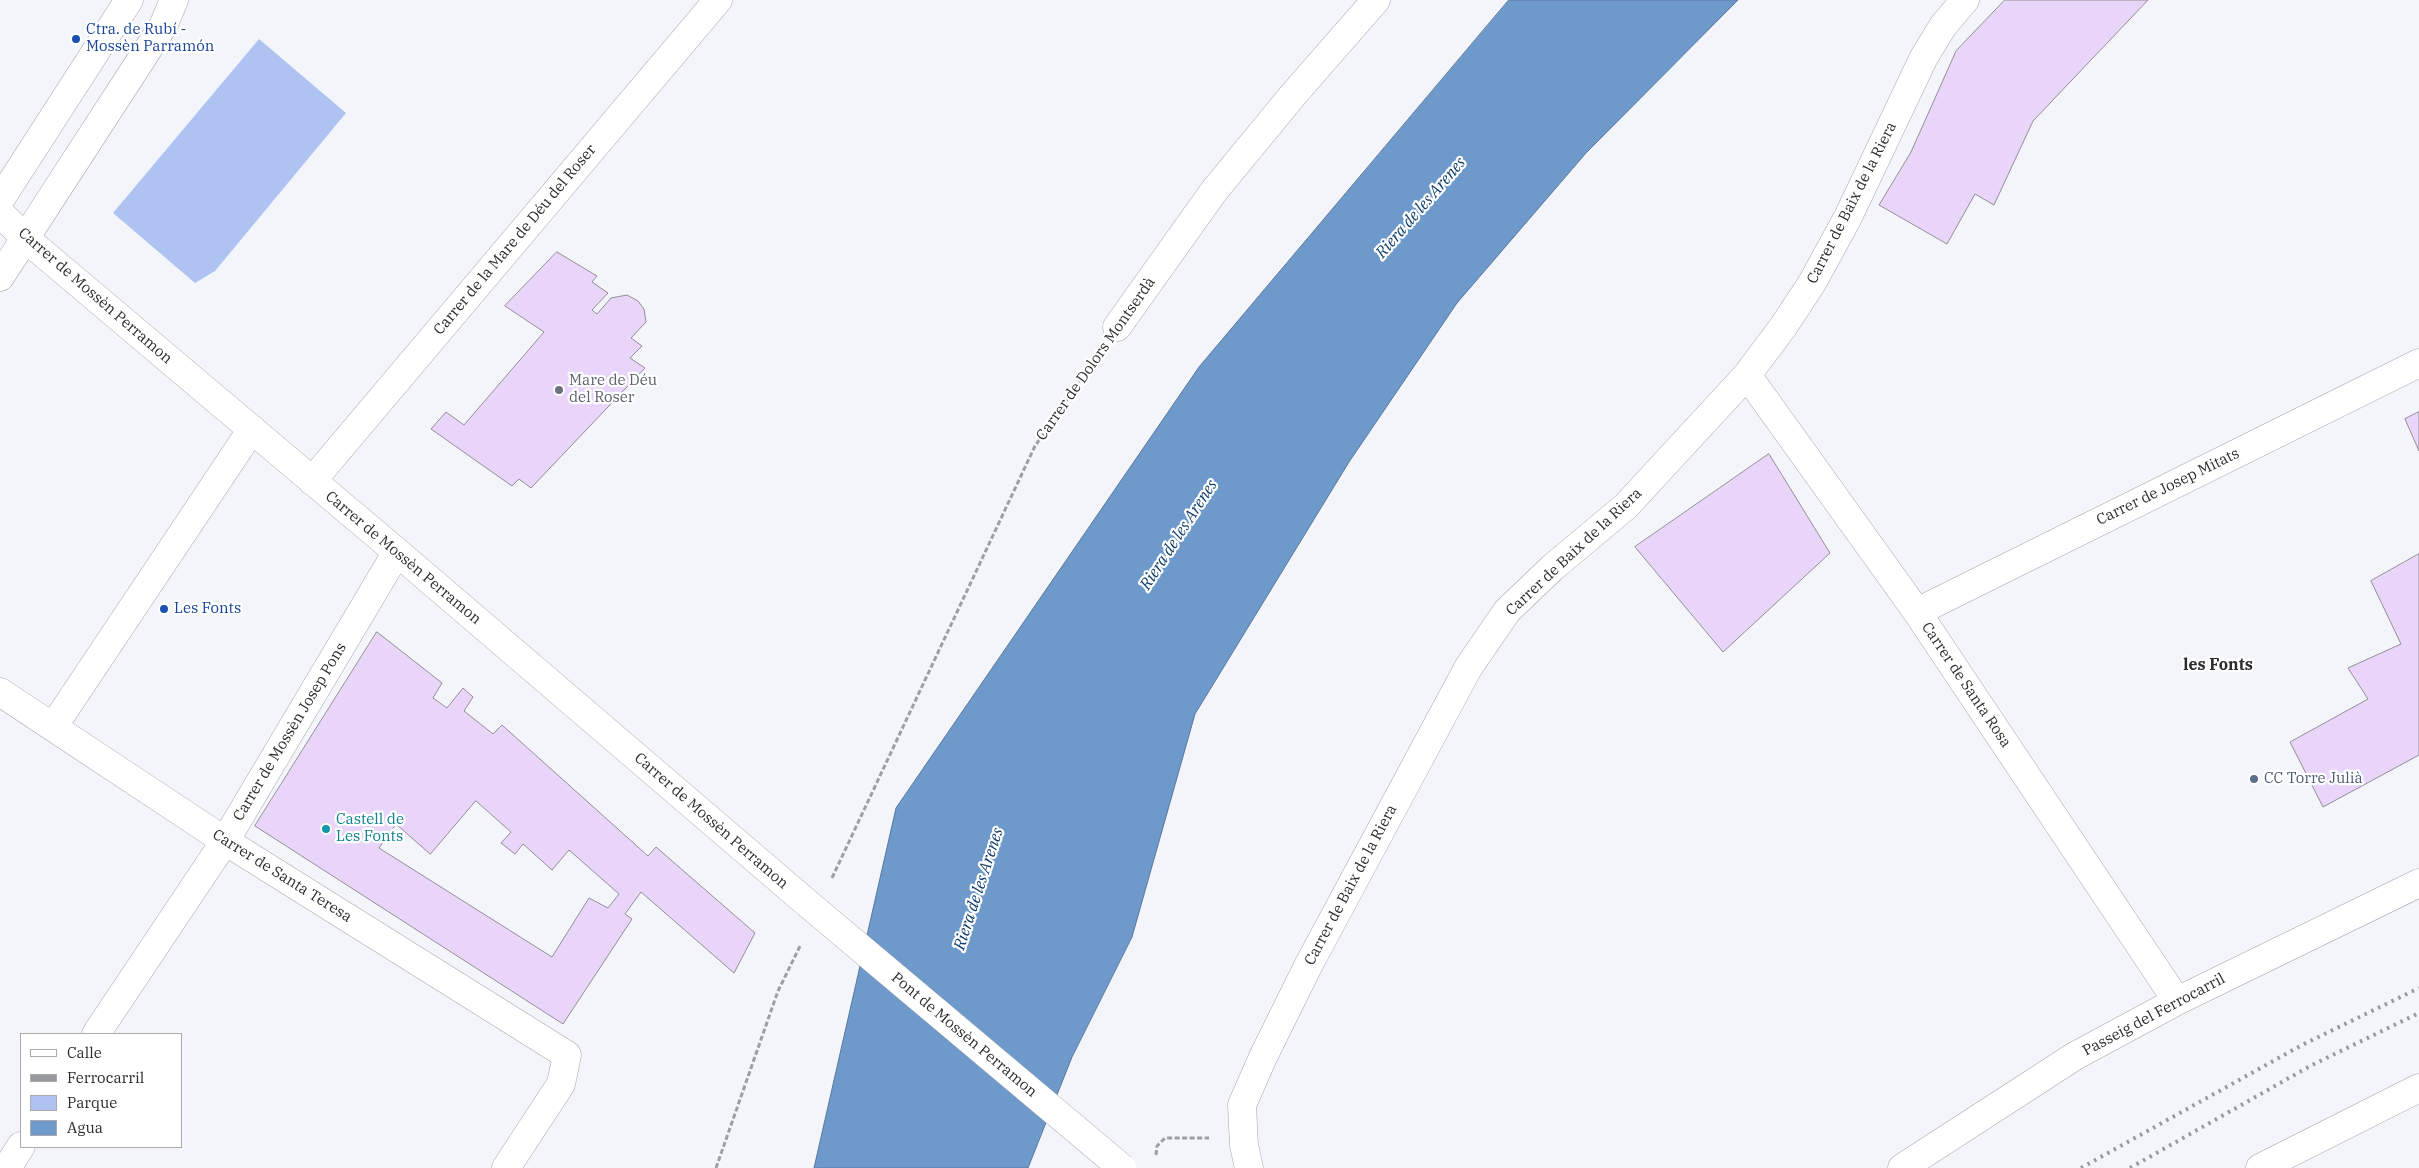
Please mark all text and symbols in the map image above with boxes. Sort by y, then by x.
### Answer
place label: Ctra. de Rubí - Mossèn Parramón [86,21,214,56]
marker: Ctra. de Rubí - Mossèn Parramón [70,33,82,45]
street label: Carrer de Baix de la Riera [1803,119,1901,287]
street label: Carrer de la Mare de Déu del Roser [430,141,600,339]
water label: Riera de les Arenes [1372,154,1470,262]
street label: Carrer de Mossèn Perramon [14,224,176,368]
street label: Carrer de Dolors Montserdà [1033,274,1159,444]
place label: Mare de Déu del Roser [569,372,657,407]
marker: Mare de Déu del Roser [553,384,565,396]
street label: Carrer de Josep Mitats [2094,445,2242,529]
water label: Riera de les Arenes [1136,476,1222,594]
street label: Carrer de Baix de la Riera [1502,484,1646,620]
street label: Carrer de Mossèn Perramon [321,487,485,629]
place label: Les Fonts [174,600,241,618]
marker: Les Fonts [158,603,170,615]
street label: Carrer de Santa Rosa [1917,619,2015,751]
street label: Carrer de Mossèn Josep Pons [230,640,350,824]
district label: les Fonts [2183,655,2253,675]
street label: Carrer de Mossèn Perramon [630,749,792,893]
place label: CC Torre Julià [2264,770,2363,788]
marker: CC Torre Julià [2248,773,2260,785]
street label: Carrer de Baix de la Riera [1301,802,1401,968]
place label: Castell de Les Fonts [336,811,404,846]
marker: Castell de Les Fonts [320,823,332,835]
street label: Carrer de Santa Teresa [209,826,355,926]
water label: Riera de les Arenes [950,826,1008,952]
street label: Pont de Mossèn Perramon [887,969,1041,1101]
street label: Passeig del Ferrocarril [2080,970,2228,1060]
legend [20,1033,182,1148]
text: Calle [67,1043,102,1062]
text: Ferrocarril [67,1068,144,1087]
text: Parque [67,1093,117,1112]
text: Agua [67,1118,103,1137]

